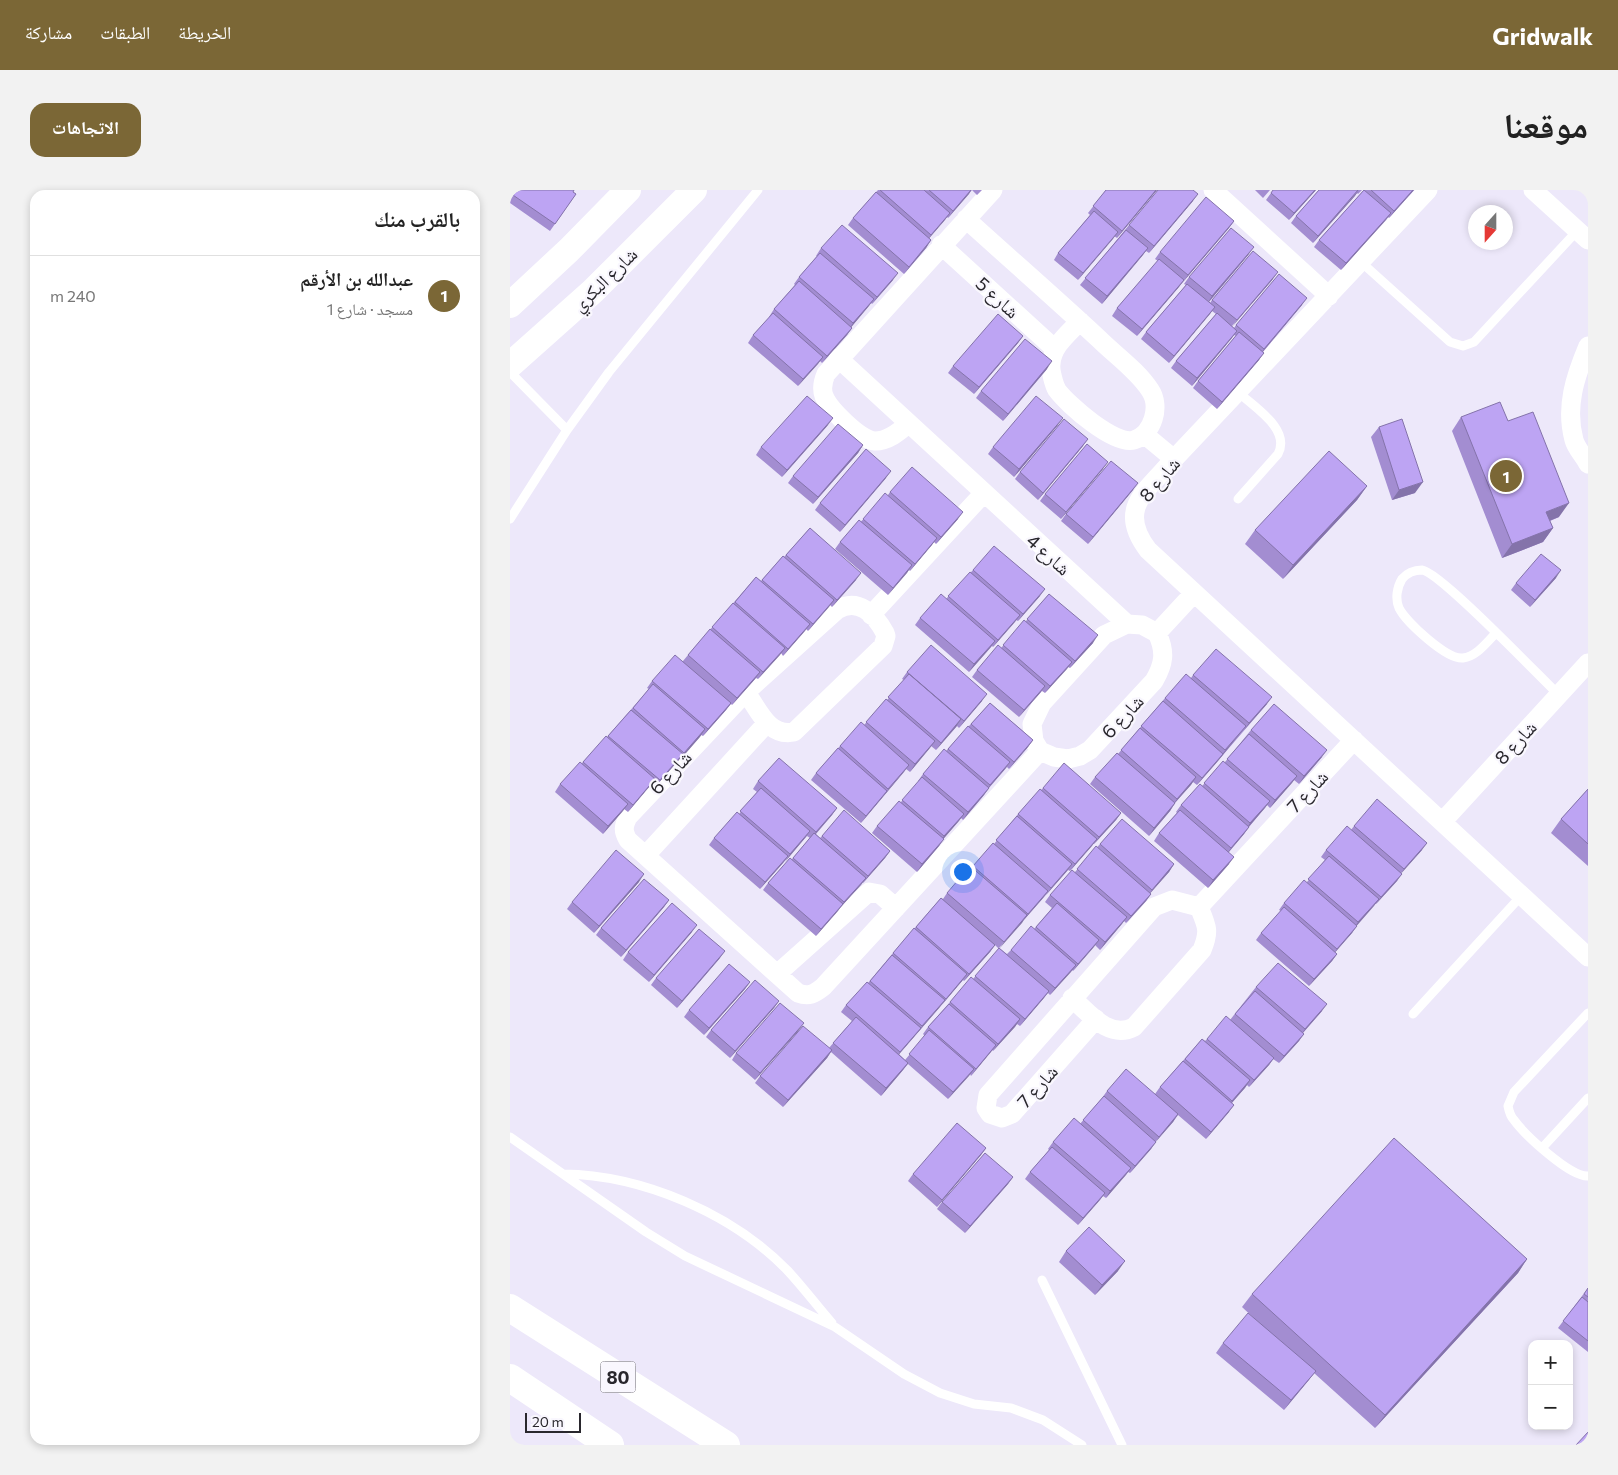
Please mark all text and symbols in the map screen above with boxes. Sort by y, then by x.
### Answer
text: مشاركة [25,21,72,43]
text: الطبقات [100,21,150,43]
text: الخريطة [178,21,231,43]
text: Gridwalk [1492,21,1593,50]
text: موقعنا [1503,102,1588,145]
button: الاتجاهات [30,103,141,157]
north arrow [1468,205,1513,250]
text: بالقرب منك [374,206,460,231]
street label: شارع البكري [567,242,645,319]
text: عبدالله بن الأرقم [300,267,413,290]
street label: شارع 5 [971,271,1025,323]
text: 240 m [50,286,96,305]
text: 1 [440,286,448,305]
text: مسجد · شارع 1 [327,299,413,318]
street label: شارع 8 [1134,452,1185,507]
pin: 1 [1490,457,1522,495]
street label: شارع 4 [1022,528,1076,580]
street label: شارع 6 [1096,689,1149,743]
street label: شارع 8 [1489,715,1542,769]
street label: شارع 6 [644,745,697,799]
street label: شارع 7 [1282,765,1333,818]
your location [950,859,976,885]
street label: شارع 7 [1012,1060,1063,1113]
map controls [1528,1340,1573,1430]
button: + [1528,1340,1573,1385]
road number: 80 [600,1362,636,1392]
button: − [1528,1385,1573,1430]
scale bar [525,1410,581,1433]
text: 20 m [532,1413,564,1430]

